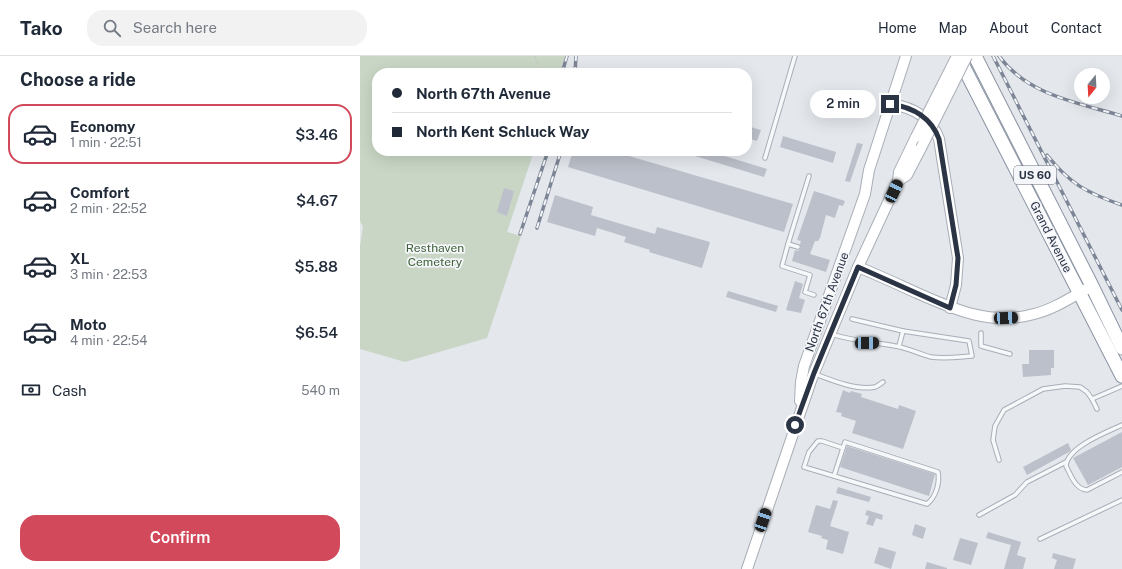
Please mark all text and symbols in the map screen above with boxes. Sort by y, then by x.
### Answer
search box [87,10,367,46]
text: Tako [20,17,63,39]
icon: search [101,17,123,39]
text: Search here [133,19,217,36]
text: Home [878,20,917,36]
text: Map [939,20,967,36]
text: About [989,20,1029,36]
text: Contact [1051,20,1102,36]
north arrow [1074,68,1110,104]
map controls [1074,68,1110,104]
text: Choose a ride [20,69,136,90]
text: North 67th Avenue [416,85,551,102]
callout: 2 min [810,90,876,118]
route end [881,95,899,113]
text: 2 min [826,96,860,111]
icon: car [22,116,58,152]
text: Economy [70,118,135,135]
text: North Kent Schluck Way [416,123,589,140]
text: $3.46 [295,126,338,143]
text: 1 min · 22:51 [70,135,142,150]
road number: US 60 [1014,166,1056,184]
car [883,178,905,204]
icon: car [22,182,58,218]
text: Comfort [70,184,130,201]
text: $4.67 [296,192,338,209]
street label: Grand Avenue [1027,199,1075,275]
text: 2 min · 22:52 [70,201,147,216]
park label: Resthaven Cemetery [406,241,464,269]
icon: car [22,248,58,284]
text: XL [70,250,89,267]
street label: North 67th Avenue [802,250,852,354]
text: $5.88 [295,258,338,275]
text: 3 min · 22:53 [70,267,148,282]
car [994,311,1018,325]
icon: car [22,314,58,350]
text: Moto [70,316,107,333]
text: $6.54 [295,324,338,341]
text: 4 min · 22:54 [70,333,148,348]
car [855,337,879,349]
icon: cash [20,379,42,401]
text: Cash [52,382,87,399]
text: 540 m [301,383,340,398]
route start [786,416,804,434]
car [753,507,773,533]
button: Confirm [20,515,340,561]

